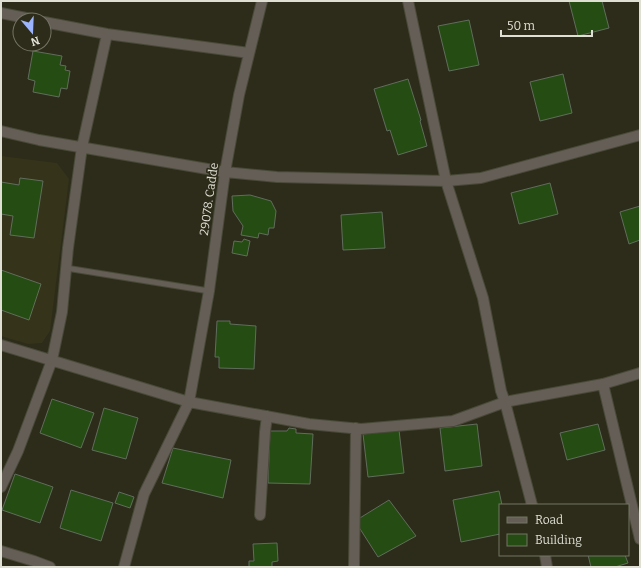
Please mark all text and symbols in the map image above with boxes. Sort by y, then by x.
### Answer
north arrow [12,12,52,52]
scale bar [501,12,592,38]
text: 50 m [507,19,536,33]
text: N [28,33,41,49]
street label: 29078. Cadde [197,162,221,236]
legend [499,504,629,556]
text: Road [535,513,563,527]
text: Building [535,533,582,547]

